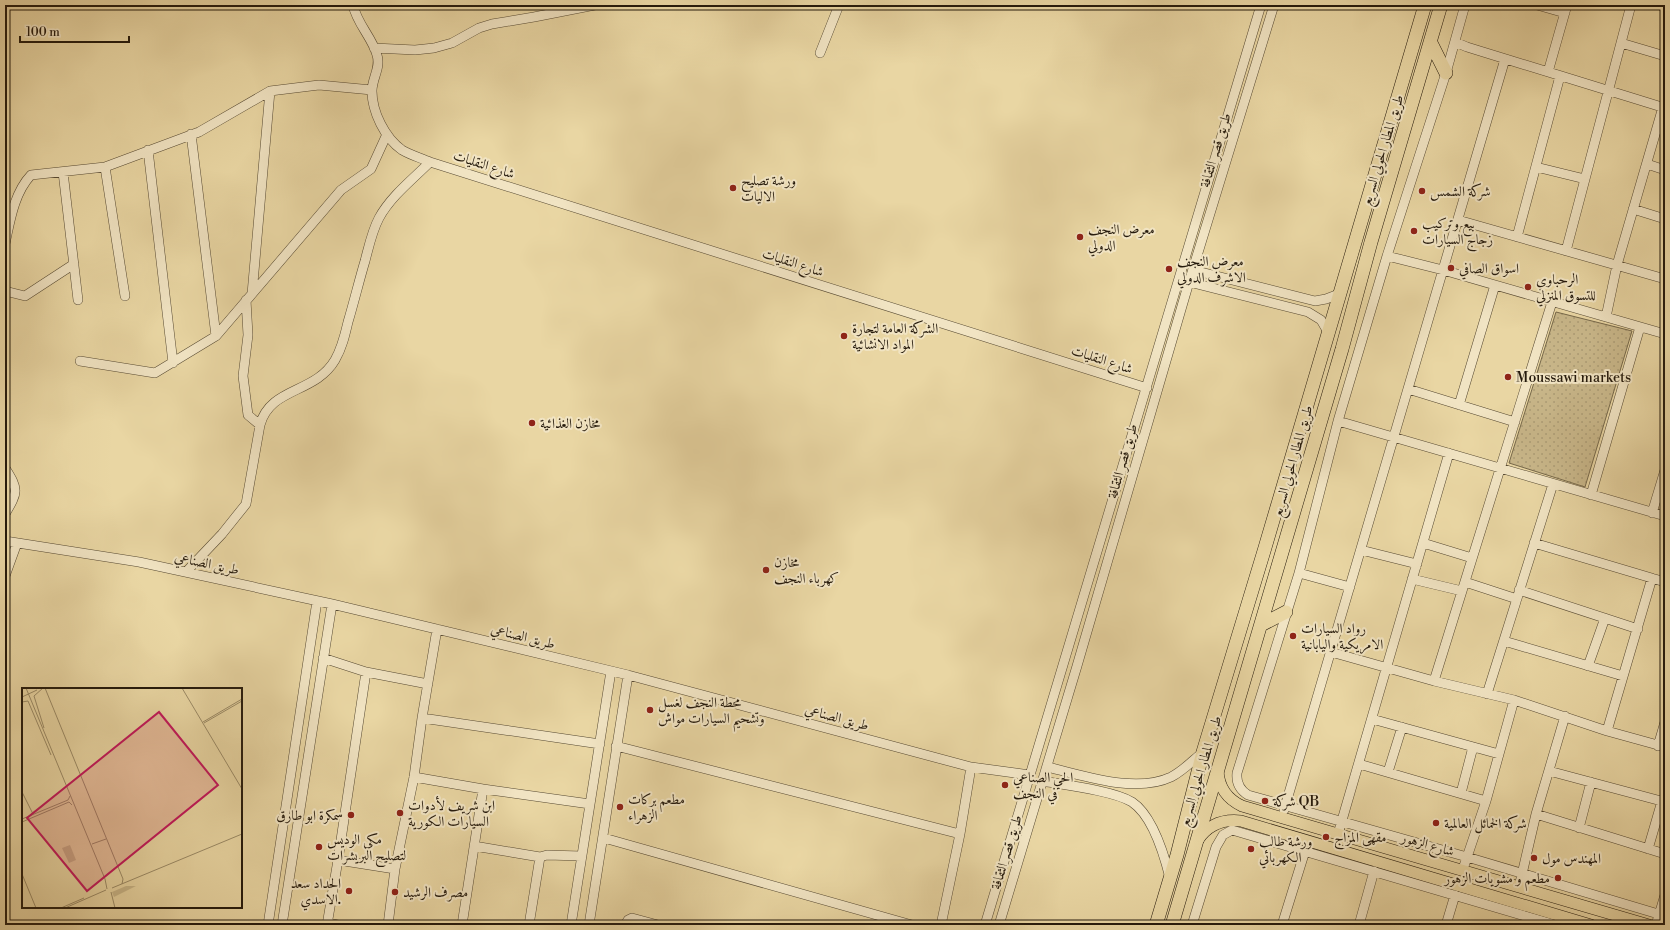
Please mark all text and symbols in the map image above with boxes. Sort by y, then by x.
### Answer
scale bar [20,18,129,44]
text: 100 m [26,25,60,40]
street label: طريق المطار الحولي السريع [1357,92,1412,209]
street label: طريق قصر الثقافة [1196,111,1236,190]
street label: شارع النقليات [450,147,517,185]
place label: ورشة تصليح الاليات [741,172,796,206]
marker: ورشة تصليح الاليات [728,183,738,193]
place label: شركة الشمس [1430,183,1491,201]
marker: شركة الشمس [1417,186,1427,196]
place label: بيع وتركيب زجاج السيارات [1422,215,1493,252]
place label: معرض النجف الدولي [1088,221,1155,257]
marker: بيع وتركيب زجاج السيارات [1409,226,1419,236]
marker: معرض النجف الدولي [1075,232,1085,242]
street label: شارع النقليات [759,245,826,283]
place label: معرض النجف الاشرف الدولي [1177,253,1246,289]
place label: اسواق الصافي [1459,260,1519,280]
marker: اسواق الصافي [1446,263,1456,273]
marker: معرض النجف الاشرف الدولي [1164,264,1174,274]
place label: الرحباوي للتسوق المنزلي [1536,271,1596,307]
marker: الرحباوي للتسوق المنزلي [1523,282,1533,292]
place label: الشركة العامة لتجارة المواد الانشائية [852,320,938,354]
marker: الشركة العامة لتجارة المواد الانشائية [839,331,849,341]
street label: شارع النقليات [1068,342,1135,380]
place label: Moussawi markets [1516,369,1631,387]
marker: Moussawi markets [1503,372,1513,382]
street label: طريق المطار الحولي السريع [1268,403,1321,520]
place label: مخازن الغذائية [540,415,601,433]
marker: مخازن الغذائية [527,418,537,428]
street label: طريق قصر الثقافة [1104,422,1142,501]
street label: طريق الصناعي [172,548,241,582]
place label: مخازن كهرباء النجف [774,554,839,588]
marker: مخازن كهرباء النجف [761,565,771,575]
street label: طريق الصناعي [488,620,557,656]
place label: رواد السيارات الامريكية واليابانية [1301,620,1383,654]
marker: رواد السيارات الامريكية واليابانية [1288,631,1298,641]
inset map [22,688,242,908]
place label: محطة النجف لغسل وتشحيم السيارات مواش [658,694,765,732]
street label: طريق الصناعي [802,701,871,737]
marker: محطة النجف لغسل وتشحيم السيارات مواش [645,705,655,715]
street label: طريق المطار الحولي السريع [1175,713,1230,830]
place label: الحي الصناعي في النجف [1013,769,1073,805]
marker: الحي الصناعي في النجف [1000,780,1010,790]
place label: مطعم بركات الزهراء [628,791,685,825]
place label: شركة QB [1272,793,1319,811]
place label: ابن شريف لأدوات السيارات الكورية [408,795,495,831]
marker: شركة QB [1260,796,1270,806]
marker: مطعم بركات الزهراء [615,802,625,812]
place label: سمكرة ابو طارق [276,807,343,825]
marker: ابن شريف لأدوات السيارات الكورية [395,808,405,818]
marker: سمكرة ابو طارق [346,810,356,820]
street label: طريق قصر الثقافة [987,813,1027,892]
place label: شركة الخمائل العالمية [1444,815,1527,834]
marker: شركة الخمائل العالمية [1431,818,1441,828]
street label: شارع الزهور [1397,828,1456,863]
place label: مقهى المزاج [1334,829,1386,850]
place label: مكي الوديس لتصليح البريشرات [327,831,406,868]
marker: مقهى المزاج [1321,832,1331,842]
place label: ورشة طالب الكهربائي [1259,833,1312,869]
marker: مكي الوديس لتصليح البريشرات [314,842,324,852]
marker: ورشة طالب الكهربائي [1246,844,1256,854]
place label: المهندس مول [1542,850,1601,868]
marker: المهندس مول [1529,853,1539,863]
place label: مطعم و مشويات الزهور [1442,870,1550,892]
marker: مطعم و مشويات الزهور [1553,873,1563,883]
place label: الحداد سعد الاسدي. [291,875,341,911]
place label: مصرف الرشيد [403,884,468,902]
marker: الحداد سعد الاسدي. [344,886,354,896]
marker: مصرف الرشيد [390,887,400,897]

